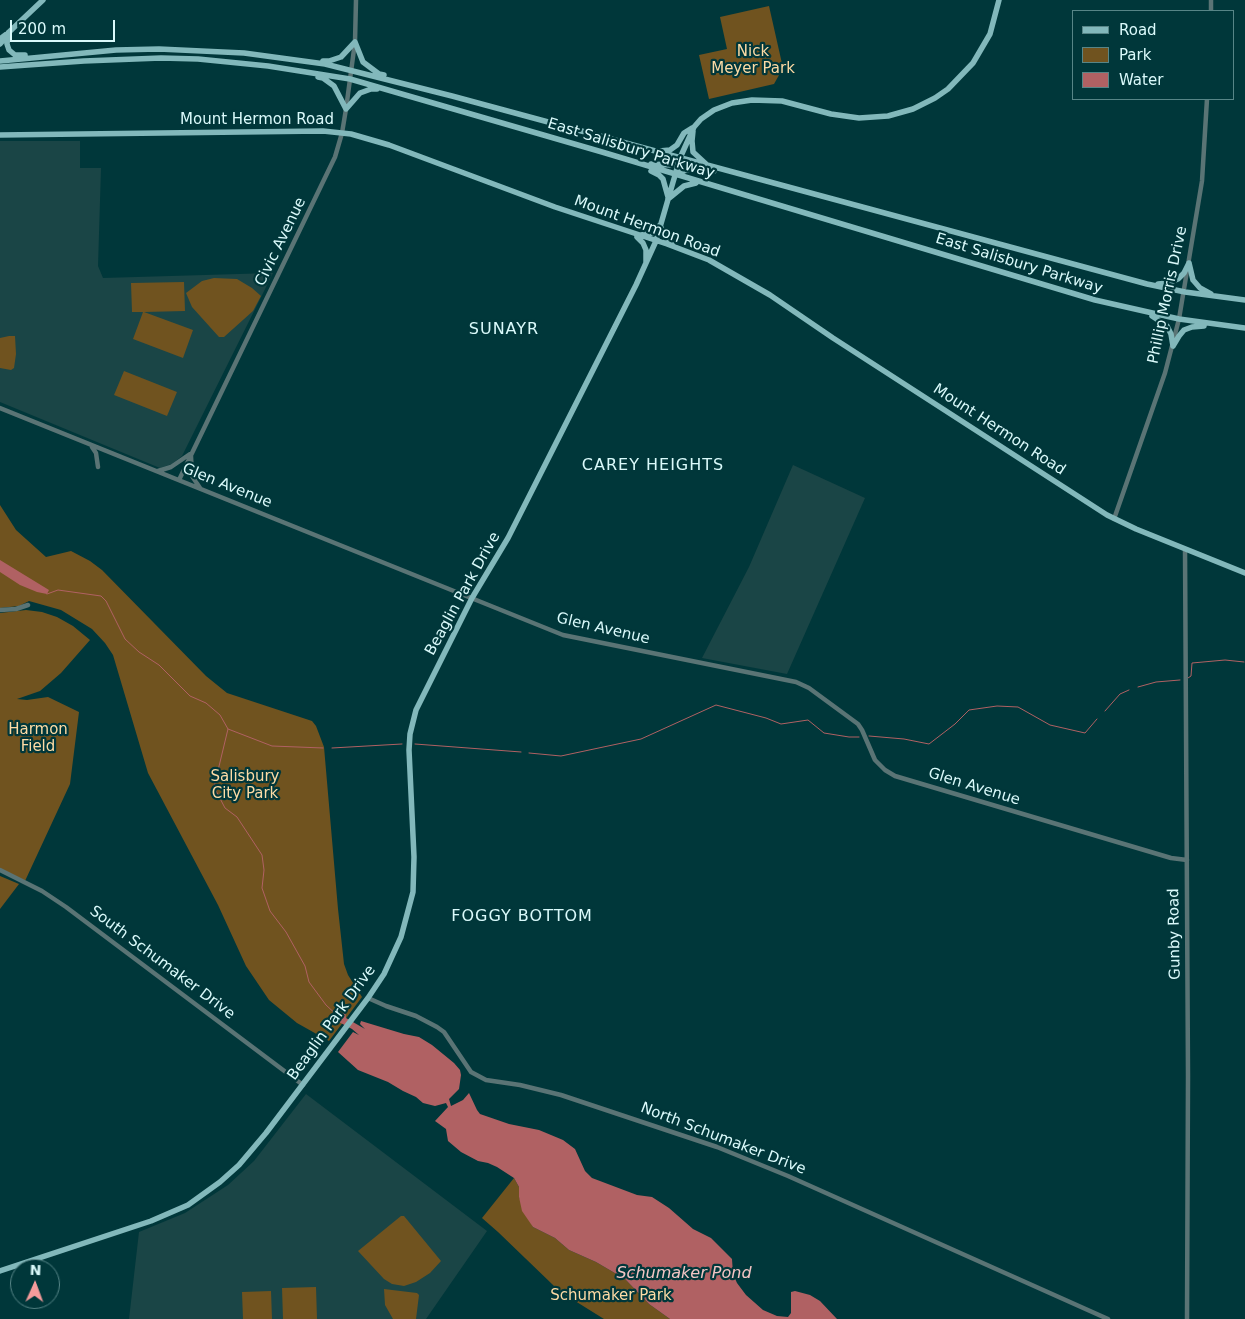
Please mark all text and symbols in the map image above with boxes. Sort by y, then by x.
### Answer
scale bar [12,10,118,42]
legend [1072,10,1235,100]
text: 200 m [18,20,66,38]
text: Road [1119,21,1157,39]
park label: Nick Meyer Park [711,43,795,78]
text: Park [1119,46,1151,64]
text: Water [1119,71,1163,89]
street label: Mount Hermon Road [180,111,334,129]
street label: East Salisbury Parkway [545,115,717,183]
street label: Mount Hermon Road [572,192,722,262]
street label: Civic Avenue [252,195,310,289]
street label: Phillip Morris Drive [1145,224,1191,366]
street label: East Salisbury Parkway [933,230,1105,298]
district label: SUNAYR [468,320,540,340]
street label: Mount Hermon Road [930,381,1068,479]
district label: CAREY HEIGHTS [580,456,726,476]
street label: Glen Avenue [180,460,274,512]
street label: Beaglin Park Drive [422,529,504,659]
street label: Glen Avenue [555,610,651,648]
park label: Harmon Field [8,721,68,756]
street label: Glen Avenue [926,765,1022,809]
park label: Salisbury City Park [211,768,279,803]
street label: Gunby Road [1165,888,1185,980]
street label: South Schumaker Drive [86,902,238,1024]
district label: FOGGY BOTTOM [450,907,594,927]
street label: Beaglin Park Drive [284,962,380,1084]
street label: North Schumaker Drive [638,1099,808,1179]
north arrow [10,1259,60,1309]
text: N [29,1262,42,1278]
water label: Schumaker Pond [616,1264,752,1284]
park label: Schumaker Park [550,1287,672,1305]

